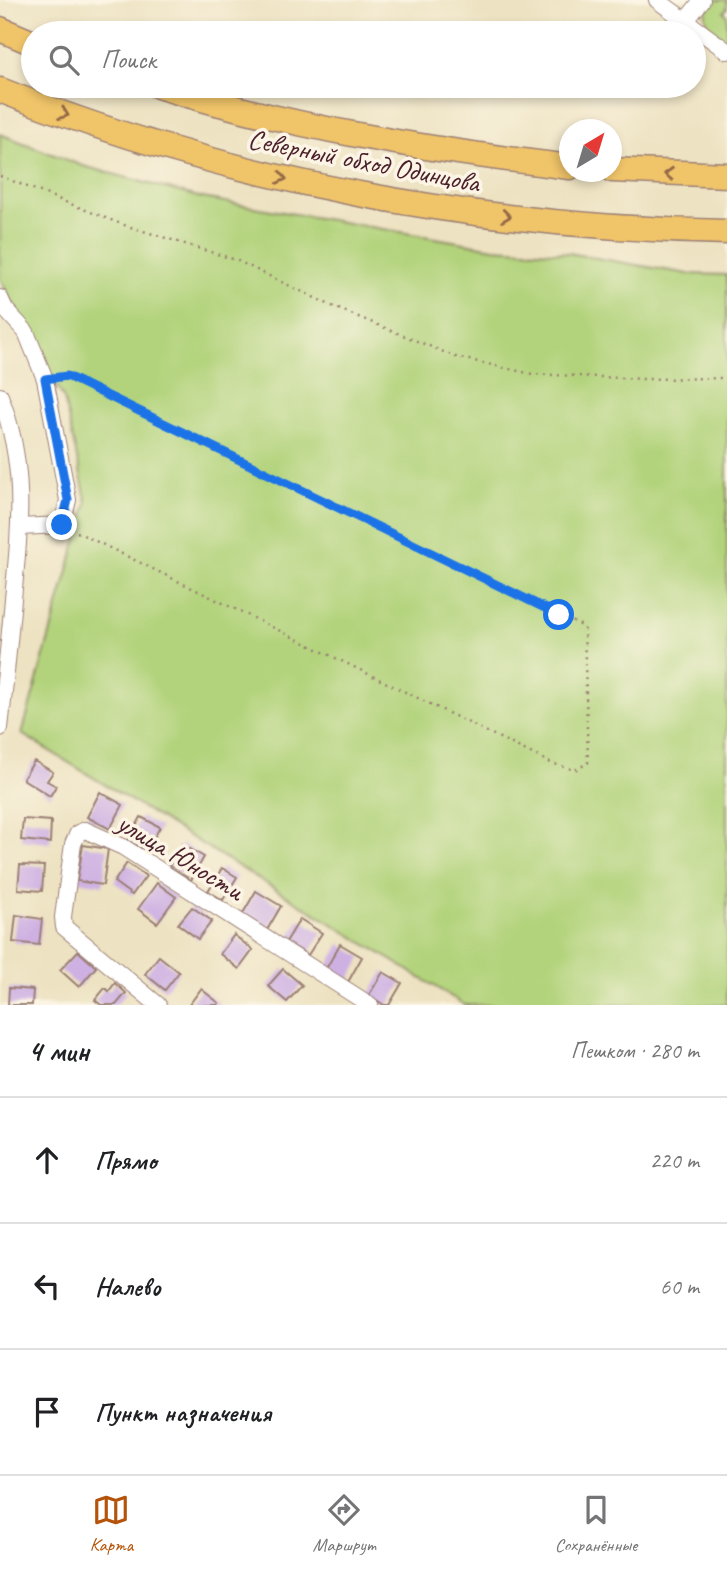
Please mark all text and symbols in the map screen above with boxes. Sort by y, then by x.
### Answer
search box [21,21,706,98]
icon: search [45,41,83,79]
text: Поиск [101,43,156,76]
one-way arrow [57,106,69,120]
north arrow [559,119,622,182]
street label: Северный обход Одинцова [245,121,484,200]
one-way arrow [663,167,674,182]
one-way arrow [276,169,288,184]
one-way arrow [500,209,512,224]
route end [46,509,77,540]
route start [543,599,574,630]
street label: улица Юности [109,804,252,909]
text: 4 мин [28,1032,89,1070]
text: Пешком · 280 m [571,1036,699,1065]
icon: ahead [28,1141,66,1179]
text: Прямо [95,1144,157,1177]
text: 220 m [650,1146,699,1175]
icon: left [28,1267,66,1305]
text: Налево [95,1270,161,1303]
text: 60 m [660,1272,699,1301]
icon: arrive [28,1393,66,1431]
text: Пункт назначения [95,1396,271,1429]
tab: Карта [90,1491,133,1557]
tab: Маршрут [313,1491,375,1557]
tab: Сохранённые [555,1491,637,1557]

